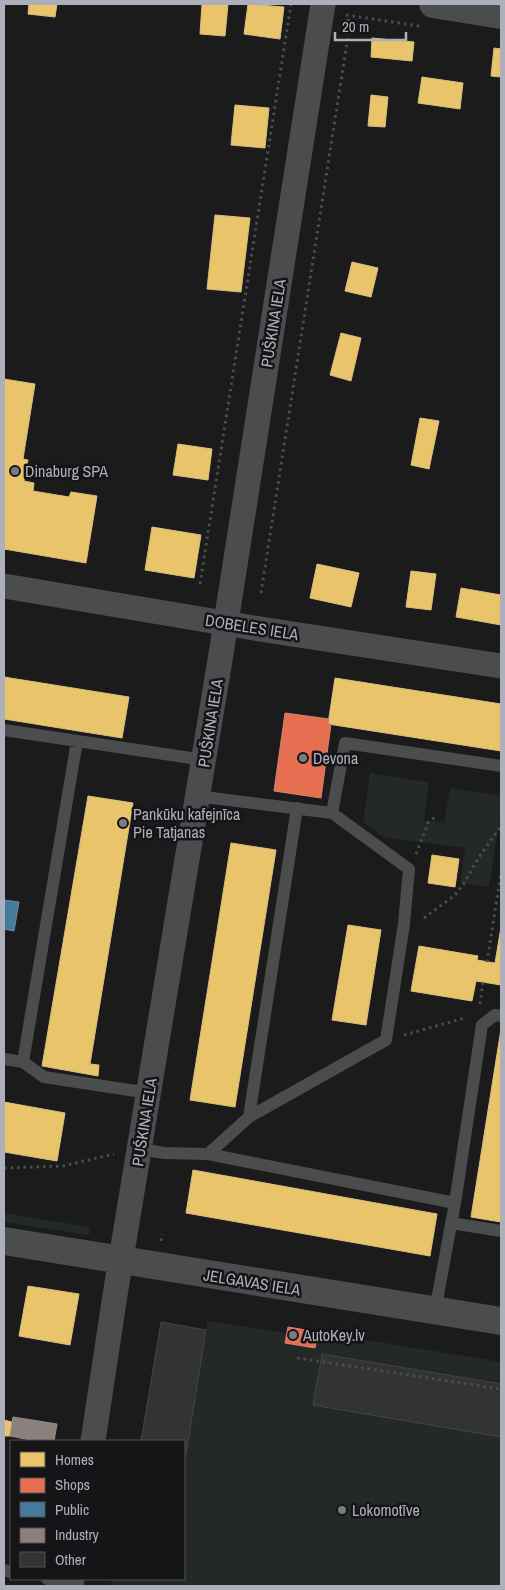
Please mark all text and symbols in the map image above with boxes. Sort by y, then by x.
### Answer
scale bar [335,10,406,42]
text: 20 m [342,16,369,37]
street label: PUŠKINA IELA [255,277,291,369]
place label: Dinaburg SPA [25,460,108,482]
marker: Dinaburg SPA [9,465,21,477]
street label: DOBELES IELA [204,609,300,645]
street label: PUŠKINA IELA [192,677,228,769]
place label: Devona [313,747,359,769]
marker: Devona [297,752,309,764]
place label: Pankūku kafejnīca Pie Tatjanas [133,803,241,843]
marker: Pankūku kafejnīca Pie Tatjanas [117,817,129,829]
street label: PUŠKINA IELA [126,1076,162,1168]
street label: JELGAVAS IELA [202,1263,302,1301]
place label: AutoKey.lv [302,1324,365,1346]
marker: AutoKey.lv [287,1329,299,1341]
legend [10,1440,185,1580]
text: Homes [55,1449,94,1470]
text: Shops [55,1474,90,1495]
text: Public [55,1499,89,1520]
place label: Lokomotīve [352,1499,420,1521]
marker: Lokomotīve [336,1504,348,1516]
text: Industry [55,1524,100,1545]
text: Other [55,1549,86,1570]

